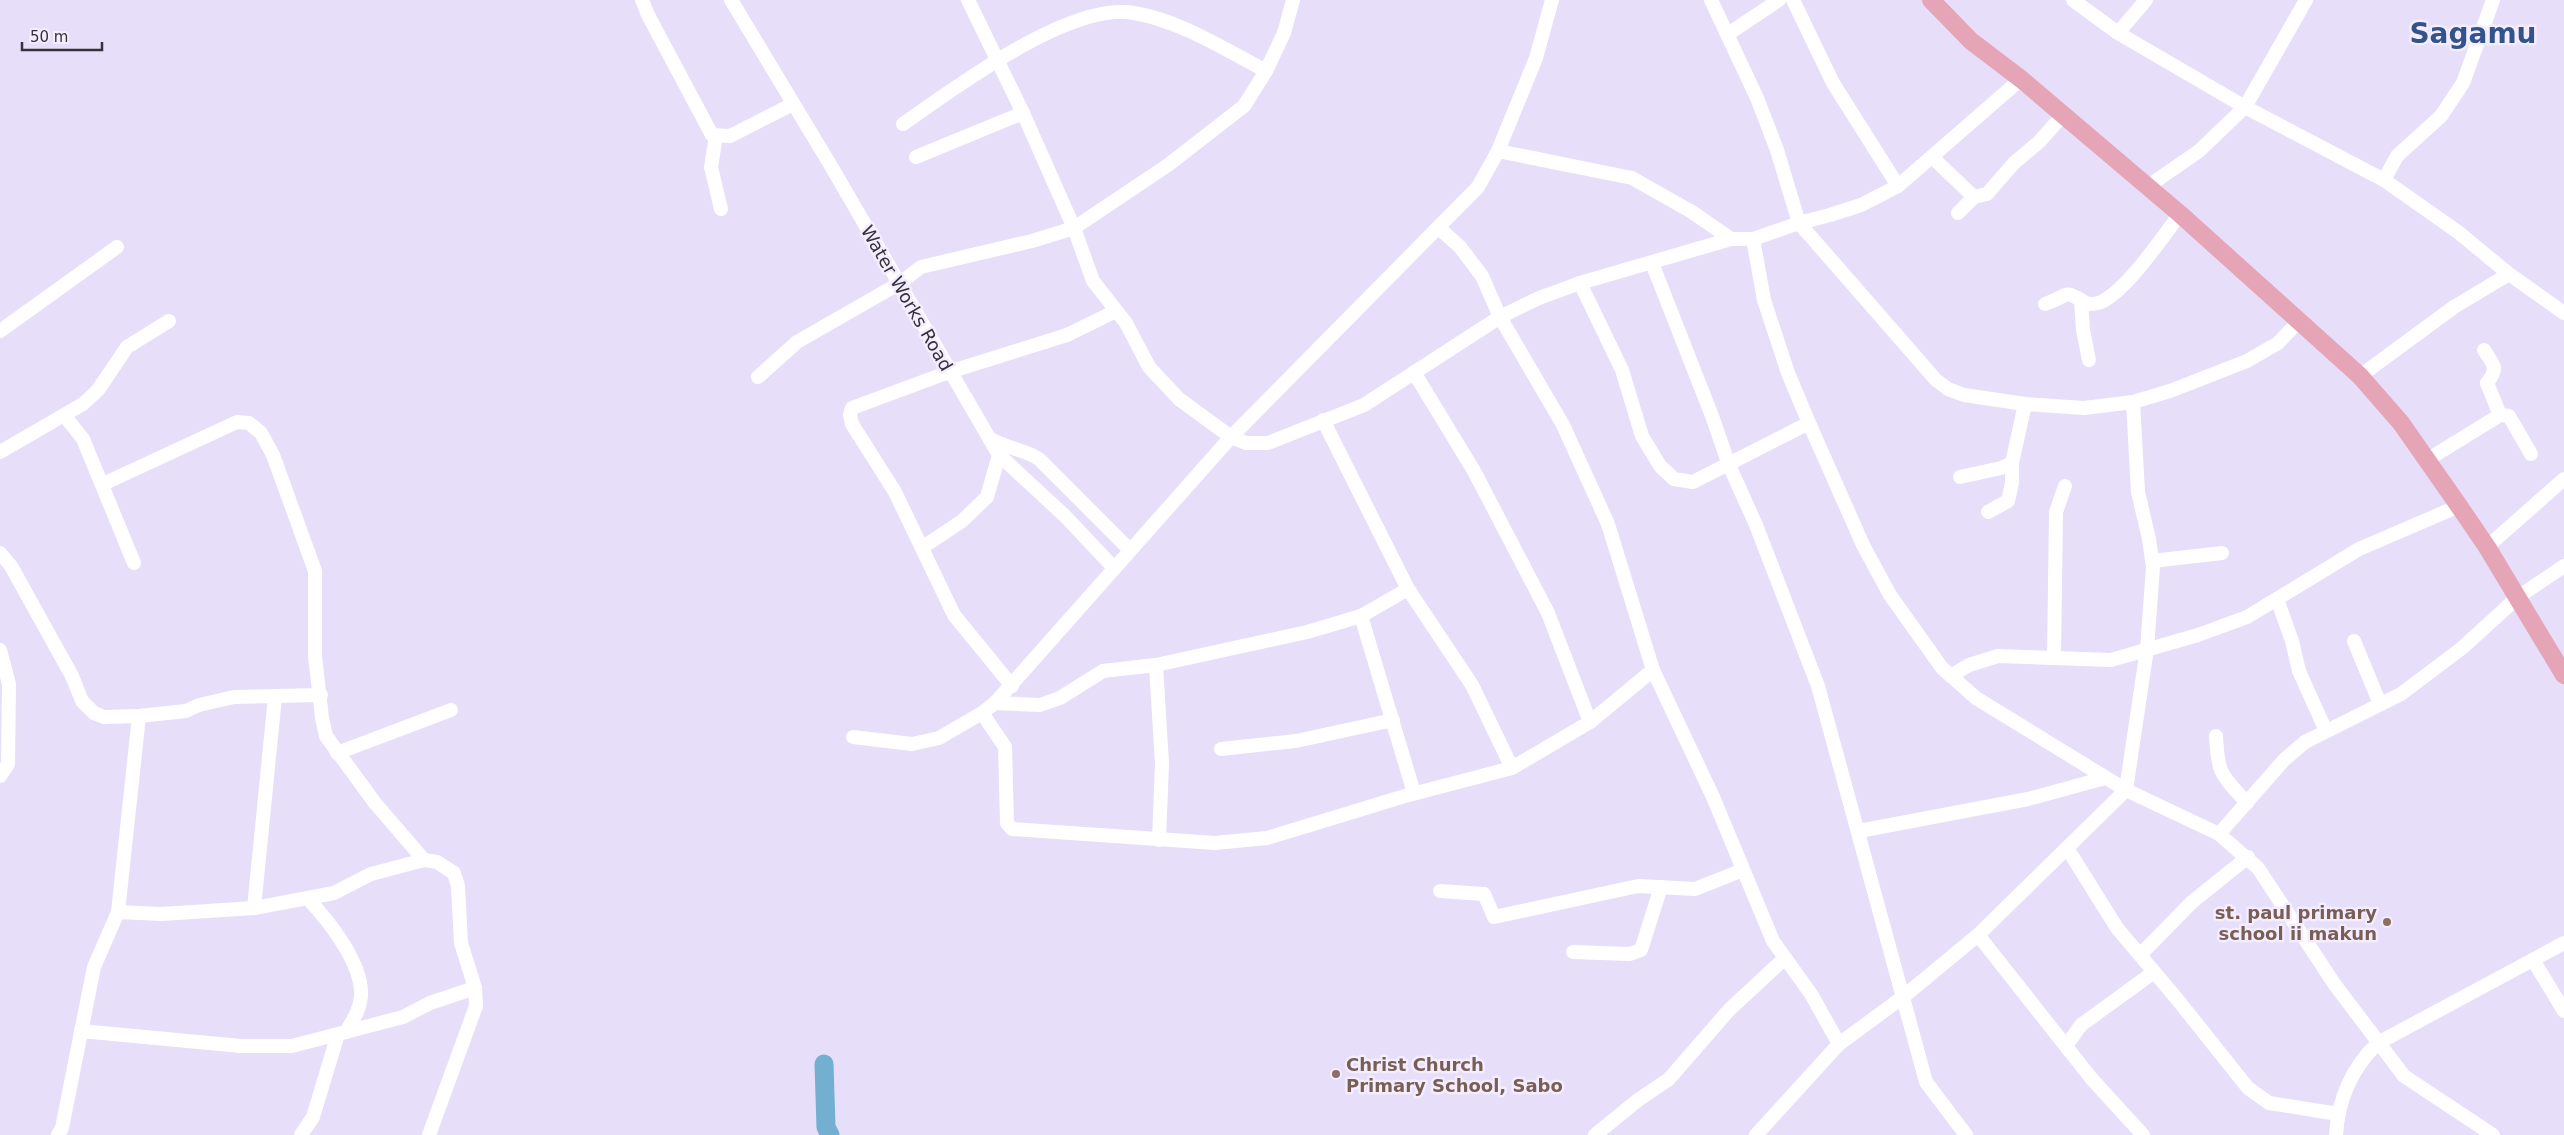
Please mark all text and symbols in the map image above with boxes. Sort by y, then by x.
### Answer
district label: Sagamu [2409,17,2537,50]
scale bar [22,20,102,52]
text: 50 m [30,28,68,46]
street label: Water Works Road [857,221,957,375]
place label: st. paul primary school ii makun [2215,902,2377,944]
marker: st. paul primary school ii makun [2381,916,2393,928]
place label: Christ Church Primary School, Sabo [1346,1054,1563,1096]
marker: Christ Church Primary School, Sabo [1330,1068,1342,1080]

